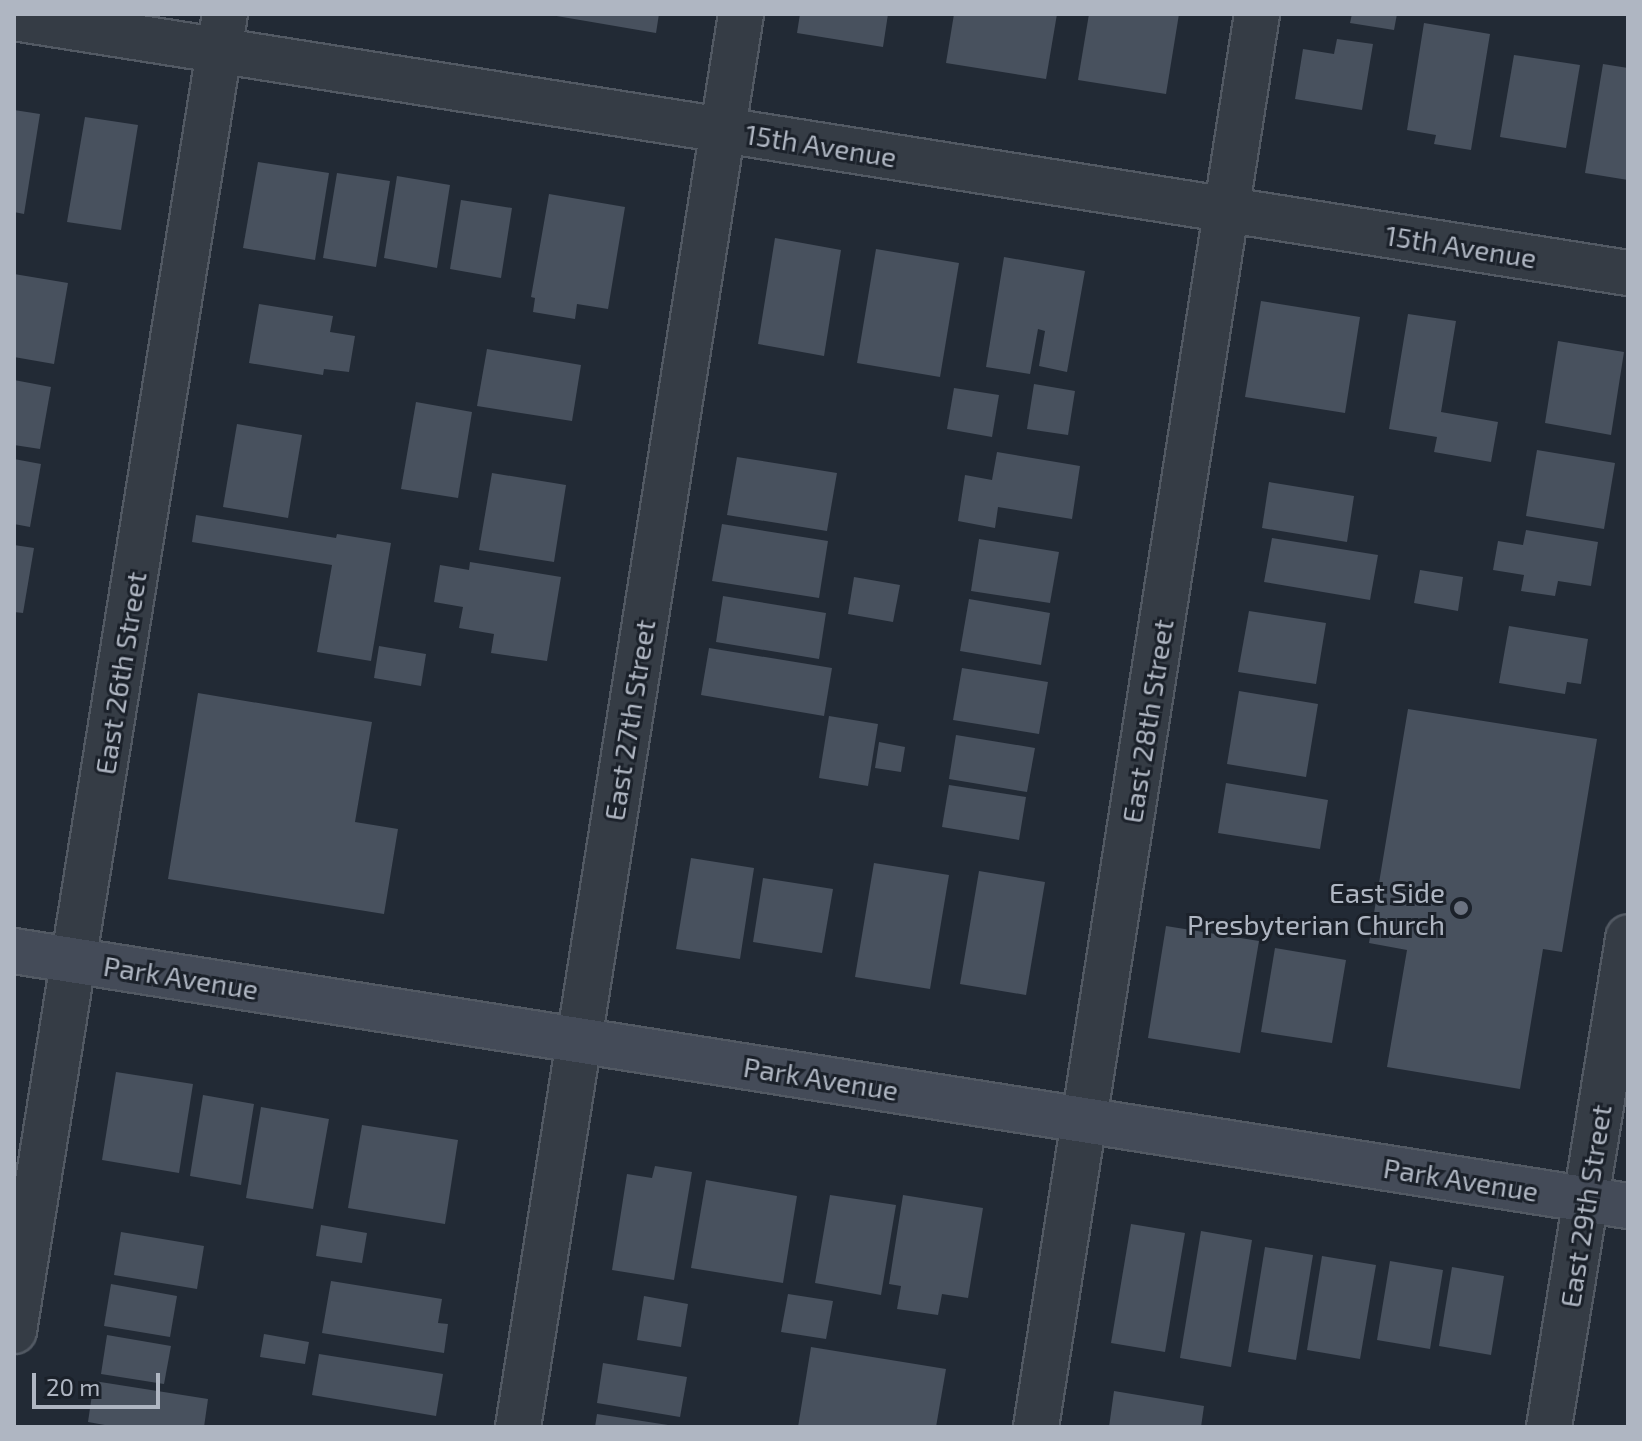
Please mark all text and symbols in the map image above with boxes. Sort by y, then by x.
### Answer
street label: 15th Avenue [743,116,899,174]
street label: 15th Avenue [1383,217,1539,275]
street label: East 26th Street [87,569,153,777]
street label: East 27th Street [597,617,661,823]
street label: East 28th Street [1114,617,1180,825]
place label: East Side Presbyterian Church [1187,875,1445,941]
marker: East Side Presbyterian Church [1452,899,1470,917]
street label: Park Avenue [101,948,261,1006]
street label: Park Avenue [741,1049,901,1107]
street label: East 29th Street [1552,1102,1618,1310]
street label: Park Avenue [1381,1150,1541,1208]
scale bar [36,1357,164,1407]
text: 20 m [46,1372,100,1401]

